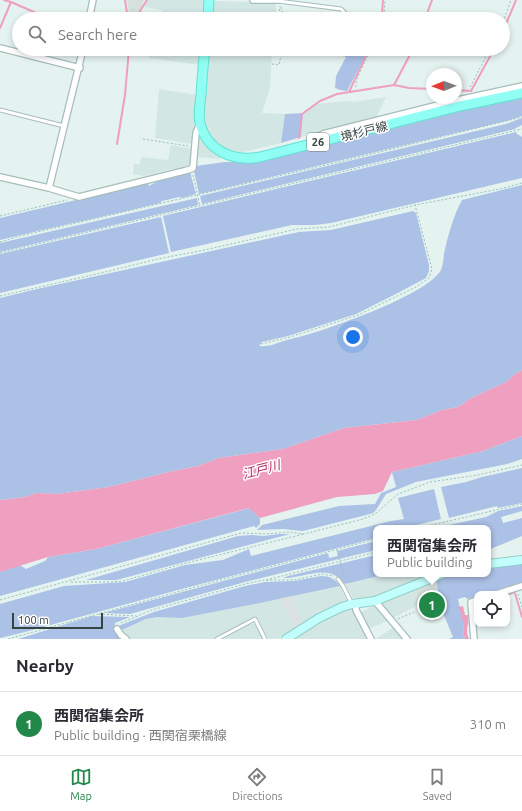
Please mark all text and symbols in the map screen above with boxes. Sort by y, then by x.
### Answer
search box [12,12,510,56]
icon: search [26,23,48,45]
text: Search here [58,26,137,43]
north arrow [426,68,462,104]
street label: 境杉戸線 [339,119,389,143]
road number: 26 [307,133,329,151]
your location [343,327,363,347]
water label: 江戸川 [240,457,284,481]
popup [373,525,491,577]
text: 西関宿集会所 [387,537,477,554]
text: Public building [387,555,473,569]
pin: 1 [419,590,445,620]
map controls [474,591,510,627]
button: locate [474,591,510,627]
scale bar [12,611,103,630]
text: 100 m [18,614,49,626]
text: Nearby [16,656,74,675]
text: 西関宿集会所 [54,707,144,724]
text: 1 [25,717,33,731]
text: 310 m [470,717,506,731]
text: Public building · 西関宿栗橋線 [54,728,227,742]
tab: Map [70,766,92,802]
tab: Directions [232,766,282,802]
tab: Saved [423,766,452,802]

